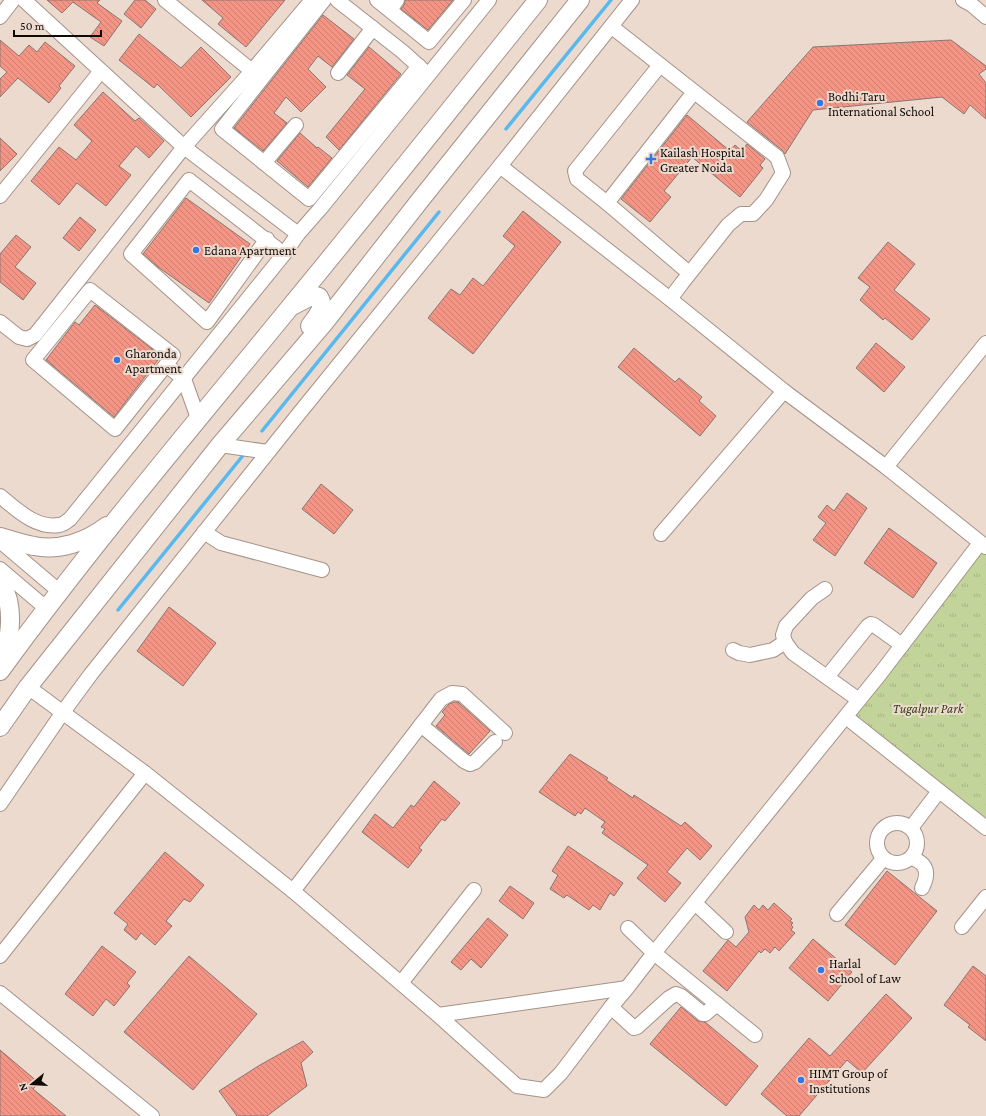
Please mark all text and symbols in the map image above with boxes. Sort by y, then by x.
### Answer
scale bar [14,12,101,38]
text: 50 m [20,19,45,33]
place label: Bodhi Taru International School [828,89,935,119]
marker: Bodhi Taru International School [815,98,825,108]
place label: Kailash Hospital Greater Noida [660,145,745,175]
marker: Kailash Hospital Greater Noida [645,153,657,165]
place label: Edana Apartment [204,243,297,258]
marker: Edana Apartment [191,245,201,255]
place label: Gharonda Apartment [125,346,182,376]
marker: Gharonda Apartment [112,355,122,365]
park label: Tugalpur Park [893,701,965,716]
place label: Harlal School of Law [829,956,901,986]
marker: Harlal School of Law [816,965,826,975]
north arrow [12,1064,52,1104]
place label: HIMT Group of Institutions [809,1066,888,1096]
marker: HIMT Group of Institutions [796,1075,806,1085]
text: N [15,1081,29,1093]

